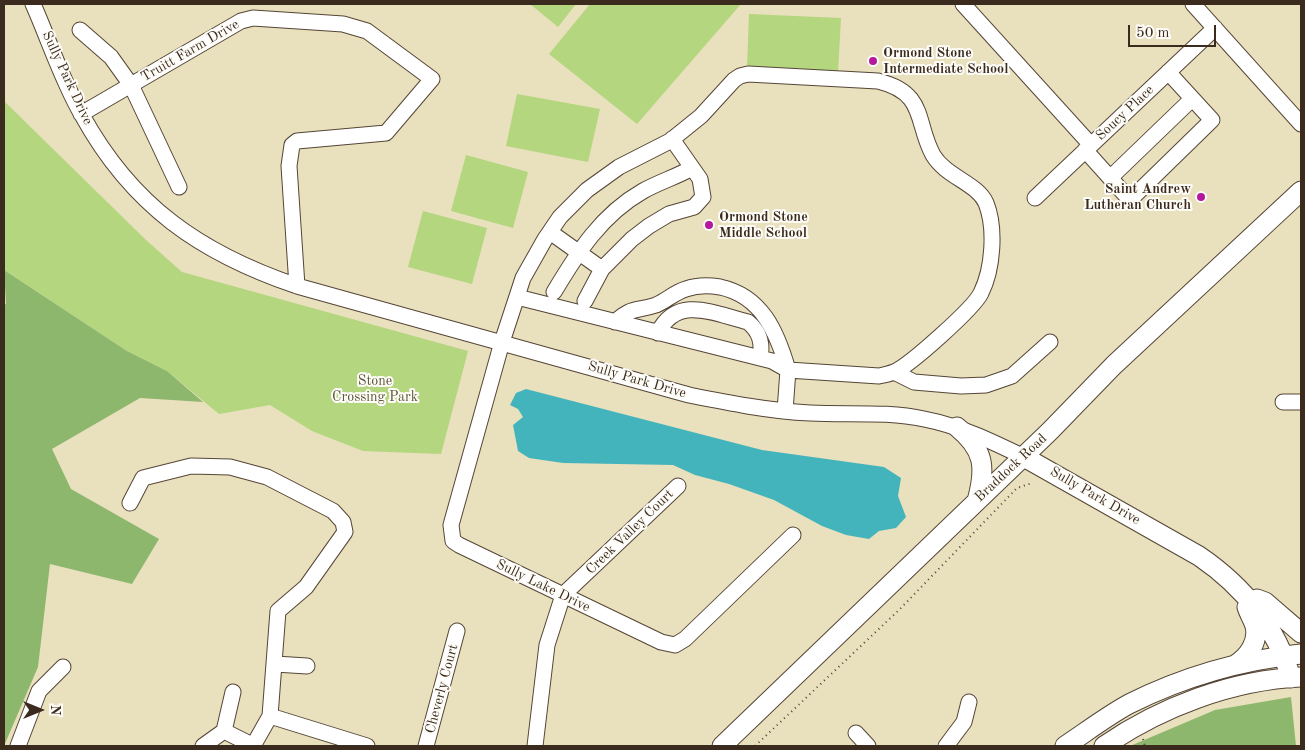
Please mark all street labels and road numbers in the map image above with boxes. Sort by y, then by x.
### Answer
street label: Truitt Farm Drive [138,16,242,86]
street label: Sully Park Drive [38,28,96,128]
street label: Soucy Place [1092,82,1158,144]
street label: Sully Park Drive [586,358,688,402]
street label: Braddock Road [971,430,1051,506]
street label: Sully Park Drive [1047,463,1143,529]
street label: Creek Valley Court [583,486,677,578]
street label: Sully Lake Drive [493,556,593,616]
street label: Cheverly Court [422,642,462,736]

